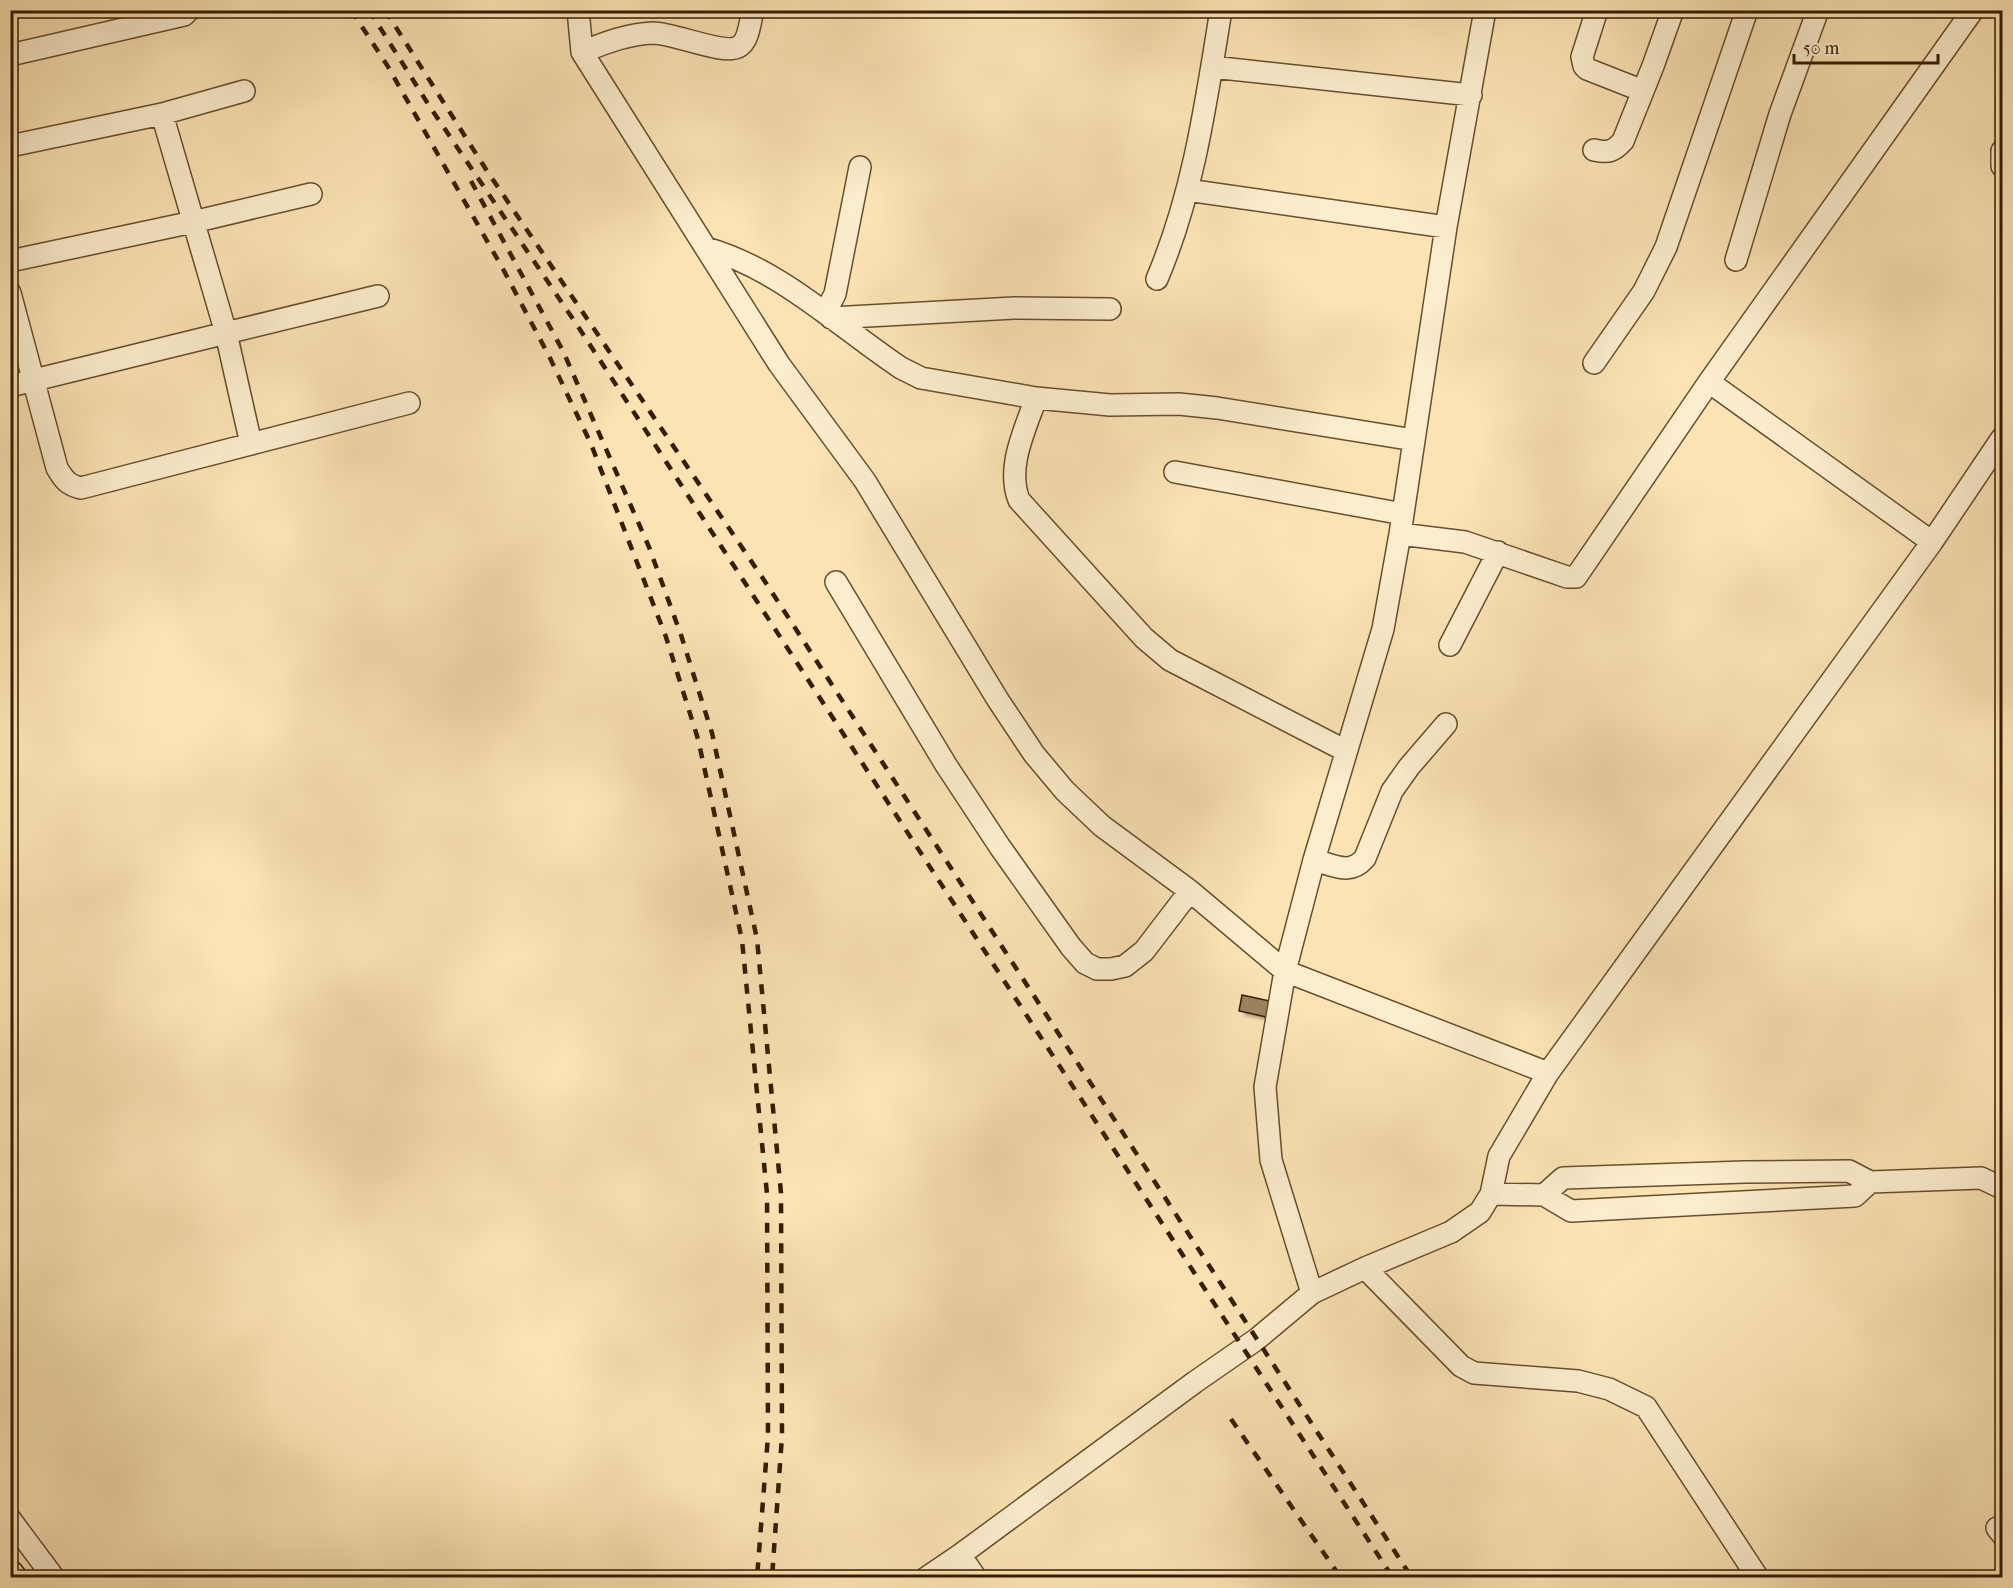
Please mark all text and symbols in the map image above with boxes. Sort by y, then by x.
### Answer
scale bar [1794,27,1938,65]
text: 50 m [1803,38,1840,59]

